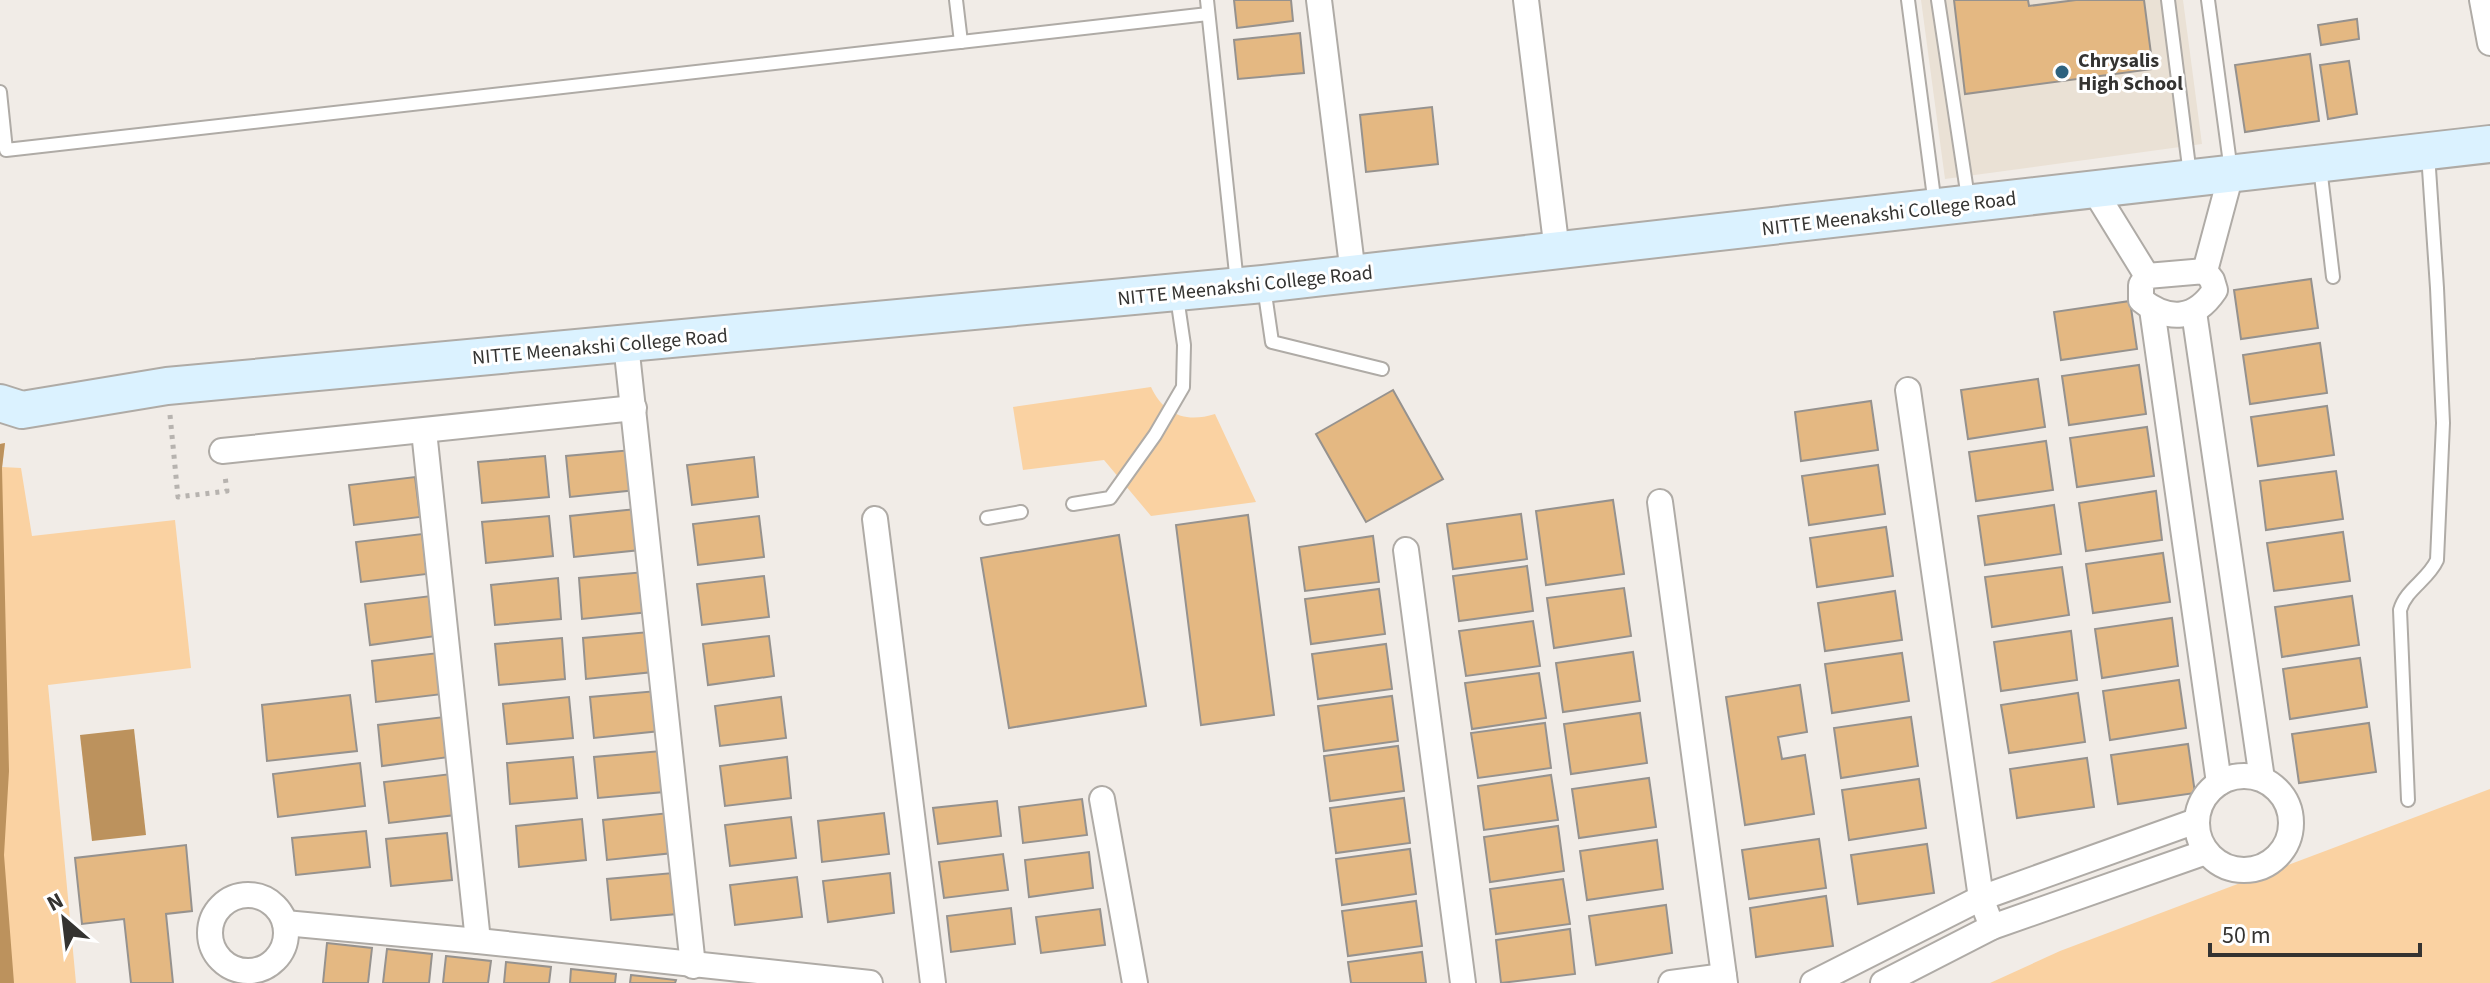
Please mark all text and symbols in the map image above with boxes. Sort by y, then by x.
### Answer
place label: Chrysalis High School [2078,47,2183,98]
marker: Chrysalis High School [2053,63,2071,81]
street label: NITTE Meenakshi College Road [1760,184,2018,244]
street label: NITTE Meenakshi College Road [1116,259,1374,313]
street label: NITTE Meenakshi College Road [471,322,729,372]
north arrow [24,879,104,959]
text: N [41,885,69,920]
scale bar [2210,907,2420,957]
text: 50 m [2222,918,2271,953]

